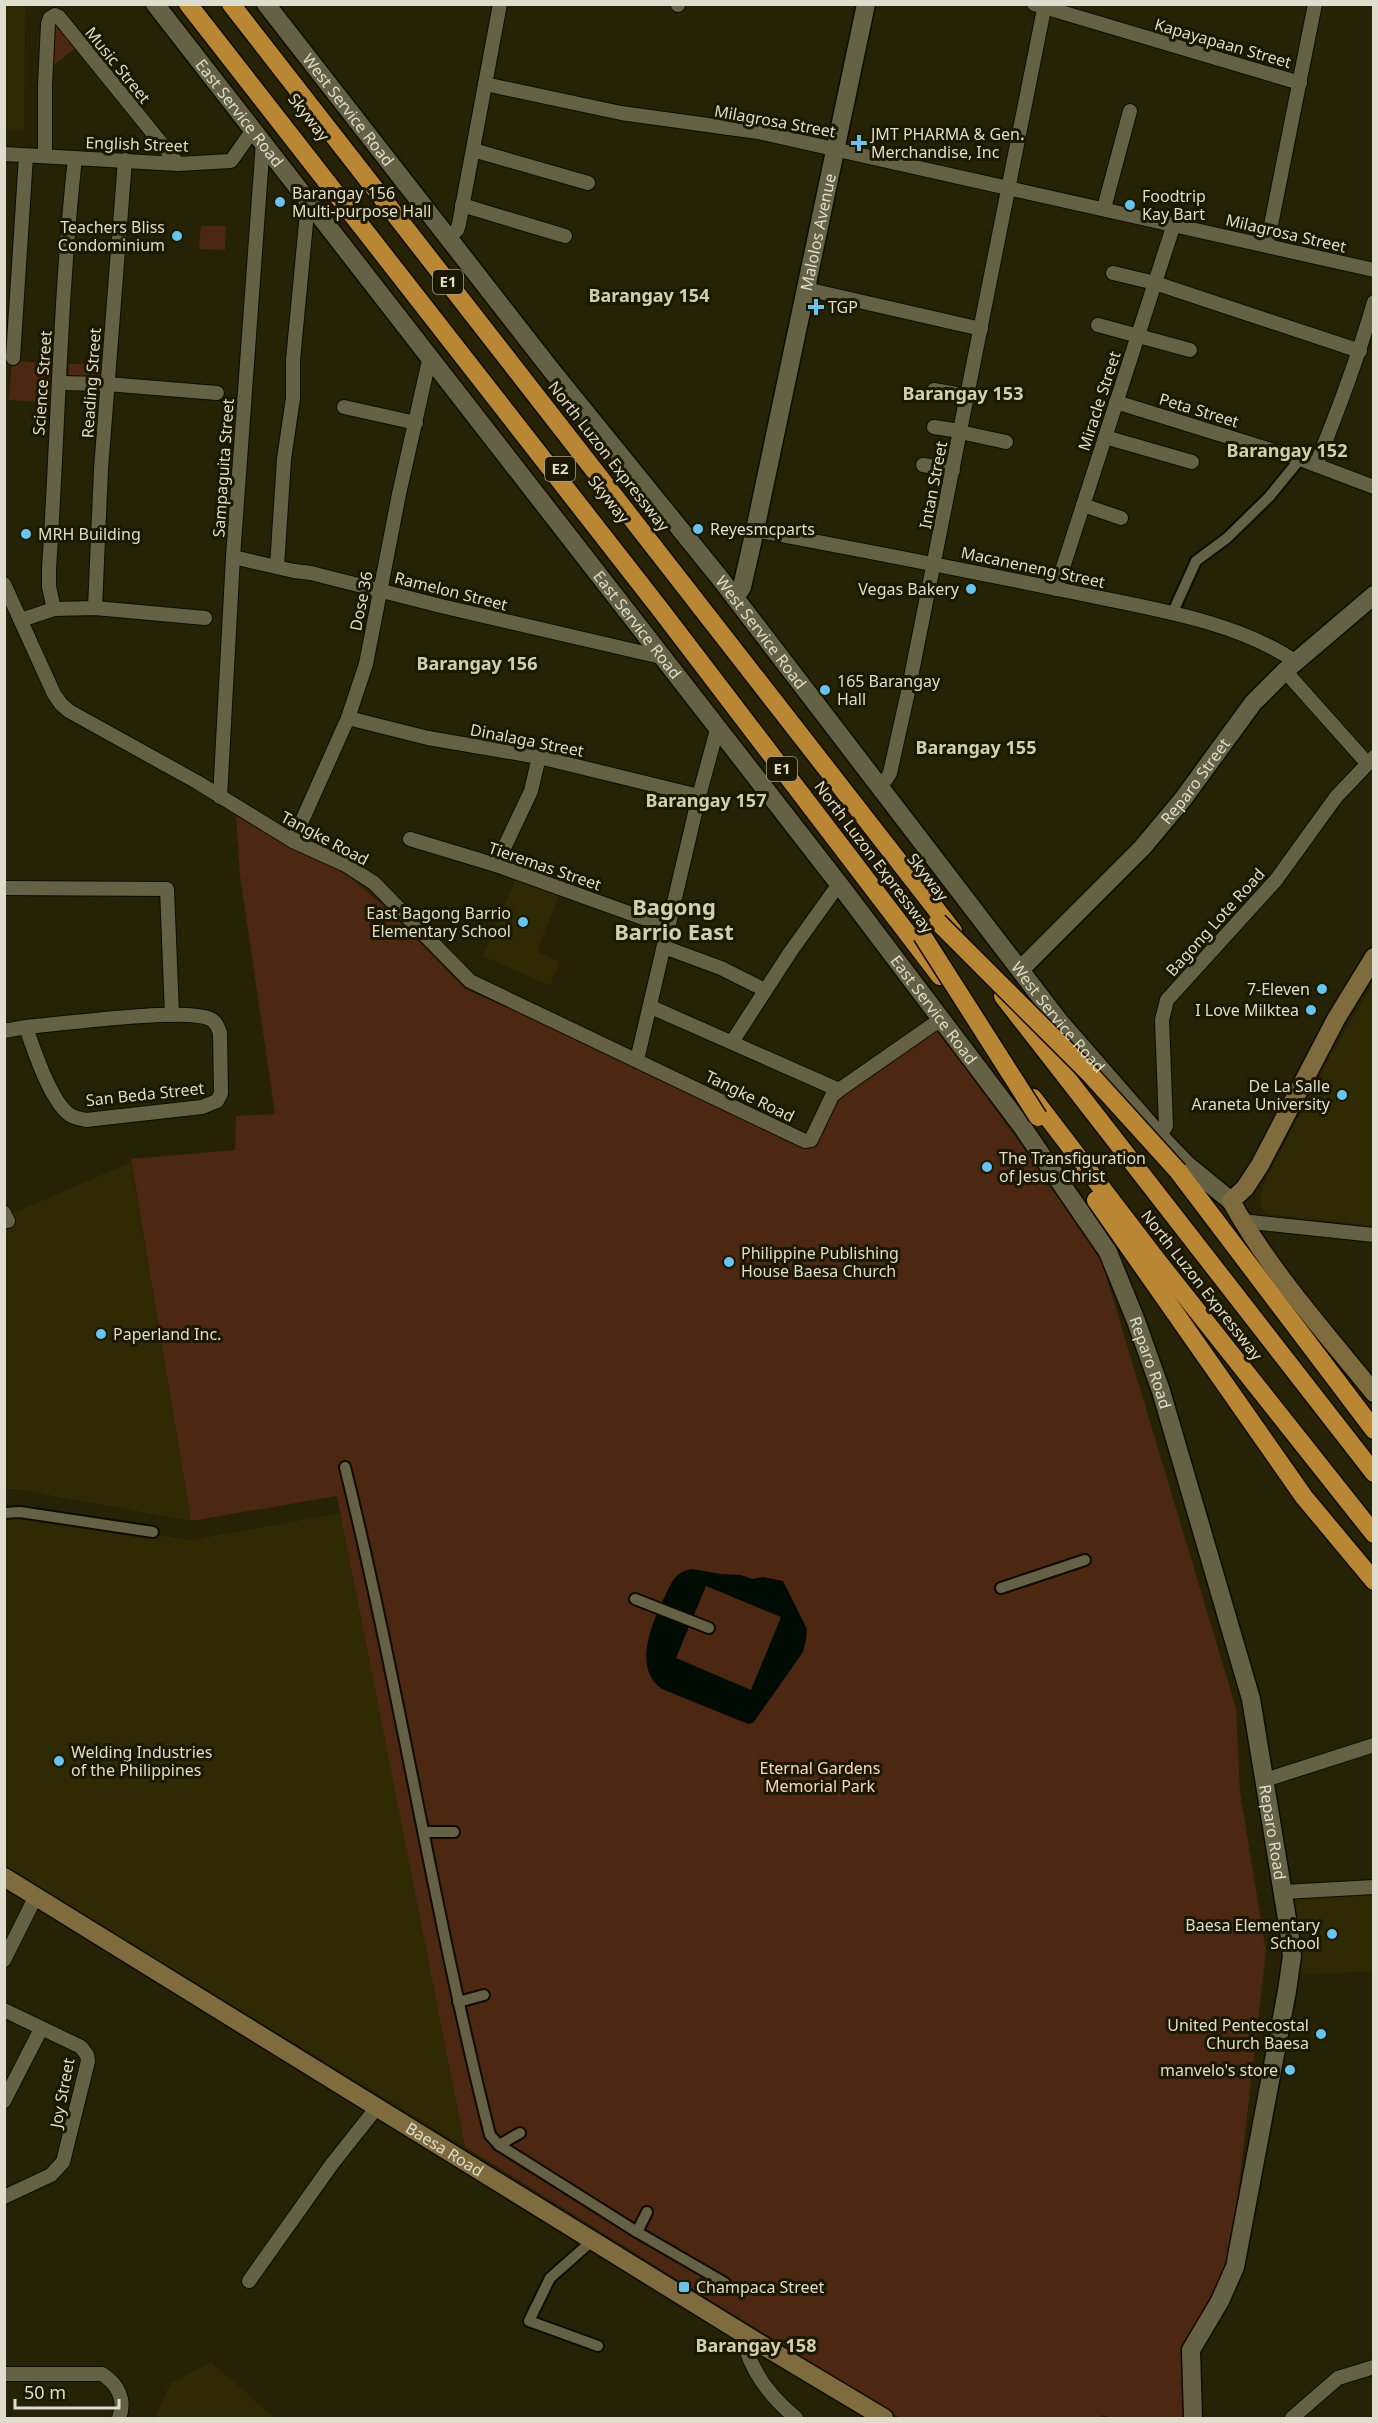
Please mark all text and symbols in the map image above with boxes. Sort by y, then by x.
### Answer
street label: Kapayapaan Street [1152,13,1294,73]
street label: Music Street [80,22,156,108]
street label: West Service Road [297,49,399,171]
street label: East Service Road [191,54,289,172]
street label: Skyway [283,88,335,146]
street label: Milagrosa Street [713,99,838,143]
place label: JMT PHARMA & Gen. Merchandise, Inc [869,123,1024,163]
street label: English Street [85,131,189,157]
marker: JMT PHARMA & Gen. Merchandise, Inc [852,136,866,150]
street label: Malolos Avenue [795,171,841,293]
place label: Barangay 156 Multi-purpose Hall [292,182,431,222]
place label: Foodtrip Kay Bart [1142,185,1206,225]
marker: Barangay 156 Multi-purpose Hall [273,195,287,209]
marker: Foodtrip Kay Bart [1123,198,1137,212]
street label: Milagrosa Street [1224,208,1349,258]
place label: Teachers Bliss Condominium [58,216,165,256]
marker: Teachers Bliss Condominium [170,229,184,243]
road number: E1 [433,270,463,294]
district label: Barangay 154 [589,283,709,307]
place label: TGP [828,296,858,318]
marker: TGP [809,300,823,314]
street label: Reading Street [76,327,106,439]
street label: Science Street [27,330,57,436]
street label: Miracle Street [1073,348,1126,454]
street label: North Luzon Expressway [543,376,675,536]
district label: Barangay 153 [903,381,1023,405]
street label: Peta Street [1156,387,1242,433]
street label: Sampaguita Street [207,398,239,538]
district label: Barangay 152 [1227,438,1347,462]
street label: Intan Street [914,439,952,531]
road number: E2 [545,457,575,481]
street label: Skyway [583,470,635,528]
place label: Reyesmcparts [710,518,815,540]
marker: Reyesmcparts [691,522,705,536]
place label: MRH Building [38,523,141,545]
marker: MRH Building [19,527,33,541]
street label: Macaneneng Street [959,541,1107,593]
street label: Ramelon Street [392,566,510,616]
street label: East Service Road [588,566,686,683]
street label: Dose 36 [344,569,378,633]
street label: West Service Road [711,571,812,693]
place label: Vegas Bakery [858,578,960,600]
marker: Vegas Bakery [964,582,978,596]
district label: Barangay 156 [417,651,537,675]
place label: 165 Barangay Hall [837,670,941,710]
marker: 165 Barangay Hall [818,683,832,697]
street label: Dinalaga Street [468,718,586,762]
street label: Reparo Street [1155,733,1235,829]
district label: Barangay 155 [916,735,1036,759]
road number: E1 [767,757,797,781]
street label: North Luzon Expressway [809,776,939,938]
district label: Barangay 157 [646,788,766,812]
street label: Tangke Road [277,806,373,870]
street label: Tieremas Street [486,836,604,896]
street label: Skyway [902,848,954,906]
street label: Bagong Lote Road [1161,863,1269,981]
district label: Bagong Barrio East [614,891,734,946]
place label: East Bagong Barrio Elementary School [366,902,511,942]
marker: East Bagong Barrio Elementary School [516,915,530,929]
street label: East Service Road [885,950,982,1069]
street label: West Service Road [1006,957,1110,1077]
place label: 7-Eleven [1247,978,1310,1000]
marker: 7-Eleven [1315,982,1329,996]
place label: I Love Milktea [1195,999,1299,1021]
marker: I Love Milktea [1304,1003,1318,1017]
street label: Tangke Road [702,1065,798,1127]
place label: De La Salle Araneta University [1191,1075,1331,1115]
street label: San Beda Street [85,1077,205,1111]
marker: De La Salle Araneta University [1335,1088,1349,1102]
place label: The Transfiguration of Jesus Christ [999,1147,1146,1187]
marker: The Transfiguration of Jesus Christ [980,1160,994,1174]
street label: North Luzon Expressway [1136,1205,1268,1365]
place label: Philippine Publishing House Baesa Church [741,1242,899,1282]
marker: Philippine Publishing House Baesa Church [722,1255,736,1269]
street label: Reparo Road [1124,1313,1177,1411]
place label: Paperland Inc. [113,1323,221,1345]
marker: Paperland Inc. [94,1327,108,1341]
place label: Welding Industries of the Philippines [71,1741,212,1781]
marker: Welding Industries of the Philippines [52,1754,66,1768]
park label: Eternal Gardens Memorial Park [760,1757,880,1797]
street label: Reparo Road [1254,1783,1291,1881]
place label: Baesa Elementary School [1185,1914,1321,1954]
marker: Baesa Elementary School [1325,1927,1339,1941]
place label: United Pentecostal Church Baesa [1167,2014,1309,2054]
marker: United Pentecostal Church Baesa [1314,2027,1328,2041]
street label: Joy Street [44,2056,80,2132]
place label: manvelo's store [1160,2059,1278,2081]
marker: manvelo's store [1283,2063,1297,2077]
street label: Baesa Road [402,2117,488,2182]
place label: Champaca Street [696,2276,824,2298]
marker: Champaca Street [677,2280,691,2294]
district label: Barangay 158 [696,2333,816,2357]
scale bar [15,2372,118,2410]
text: 50 m [24,2380,66,2404]

